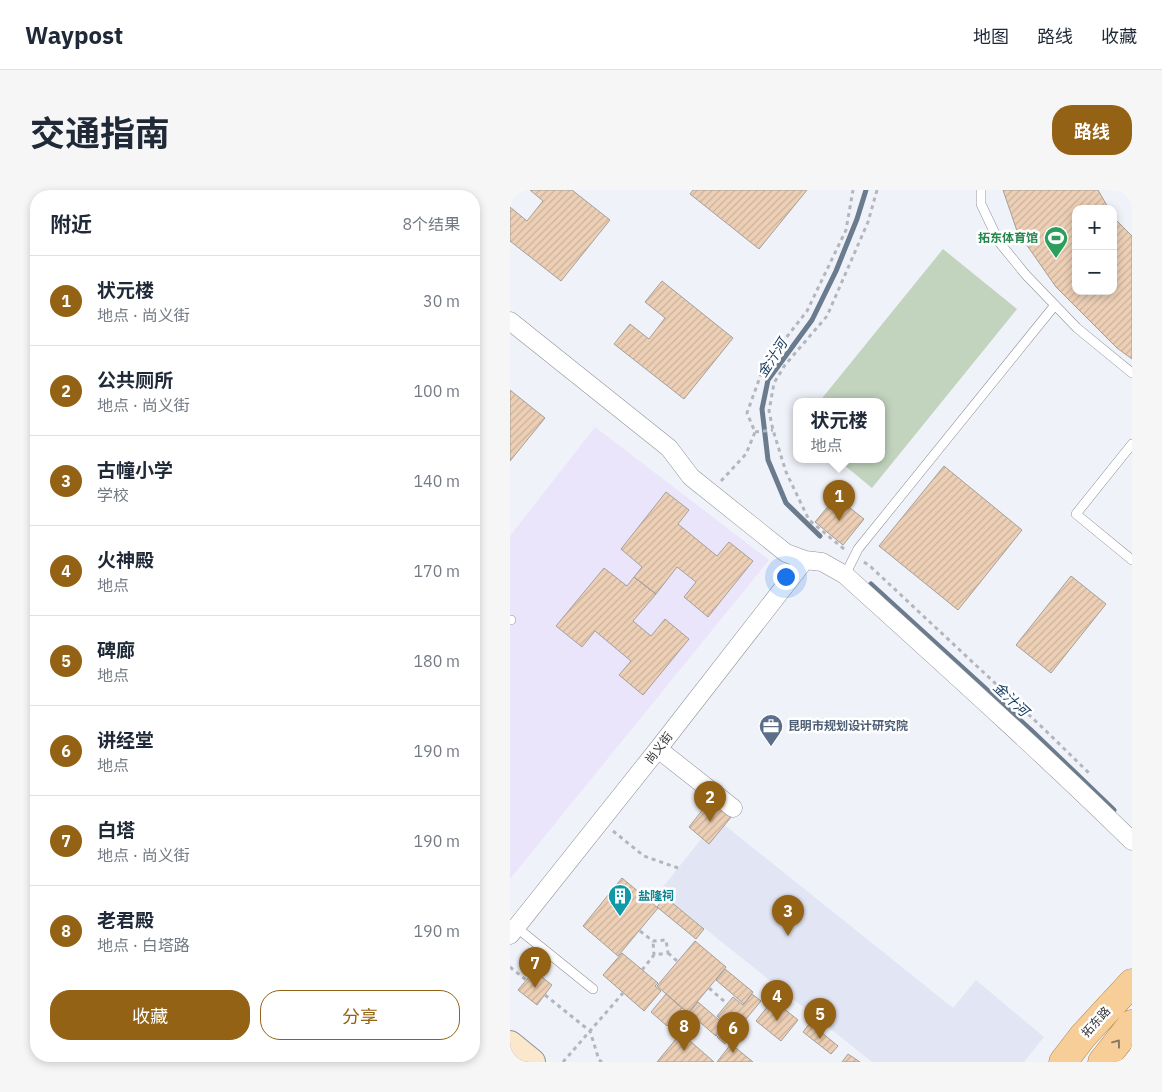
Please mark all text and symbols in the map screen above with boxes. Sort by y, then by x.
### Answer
text: Waypost [25,19,123,51]
text: 地图 [973,25,1009,48]
text: 路线 [1037,25,1073,48]
text: 收藏 [1101,25,1137,48]
button: 路线 [1052,105,1132,155]
text: 交通指南 [30,110,170,156]
map controls [1072,205,1117,295]
button: + [1072,205,1117,250]
text: 附近 [50,210,92,238]
text: 8个结果 [402,214,460,234]
sports icon: 拓东体育馆 [1043,225,1069,259]
place label: 拓东体育馆 [978,230,1038,245]
button: − [1072,250,1117,295]
text: 状元楼 [97,278,154,302]
text: 1 [61,291,71,311]
text: 30 m [423,291,460,311]
text: 地点 · 尚义街 [97,305,190,325]
water label: 金汁河 [753,333,793,381]
text: 公共厕所 [97,368,173,392]
text: 2 [61,381,71,401]
text: 100 m [413,381,460,401]
text: 地点 · 尚义街 [97,395,190,415]
popup [793,398,885,463]
text: 状元楼 [810,408,868,432]
text: 地点 [810,435,843,455]
text: 古幢小学 [97,458,173,482]
text: 3 [61,471,71,491]
text: 140 m [413,471,460,491]
pin: 1 [823,480,855,521]
text: 学校 [97,485,129,505]
text: 火神殿 [97,548,154,572]
text: 4 [61,561,71,581]
text: 170 m [413,561,460,581]
your location [773,564,799,590]
text: 地点 [97,575,129,595]
text: 碑廊 [97,638,135,662]
text: 5 [61,651,71,671]
text: 180 m [413,651,460,671]
text: 地点 [97,665,129,685]
water label: 金汁河 [990,678,1035,722]
office icon: 昆明市规划设计研究院 [758,713,784,747]
place label: 昆明市规划设计研究院 [788,718,908,733]
text: 讲经堂 [97,728,154,752]
street label: 尚义街 [642,729,676,766]
text: 6 [61,741,71,761]
text: 190 m [413,741,460,761]
text: 地点 [97,755,129,775]
pin: 2 [694,781,726,822]
text: 白塔 [97,818,135,842]
text: 7 [61,831,71,851]
text: 190 m [413,831,460,851]
text: 地点 · 尚义街 [97,845,190,865]
building icon: 盐隆祠 [607,883,633,917]
place label: 盐隆祠 [638,888,674,903]
pin: 3 [772,895,804,936]
text: 老君殿 [97,908,154,932]
text: 8 [61,921,71,941]
text: 190 m [413,921,460,941]
text: 地点 · 白塔路 [97,935,190,955]
pin: 7 [519,947,551,988]
pin: 4 [761,980,793,1021]
button: 收藏 [50,990,250,1040]
button: 分享 [260,990,460,1040]
pin: 5 [804,998,836,1039]
street label: 拓东路 [1078,1003,1113,1040]
pin: 8 [668,1010,700,1051]
pin: 6 [717,1012,749,1053]
one-way arrow [1111,1039,1120,1049]

